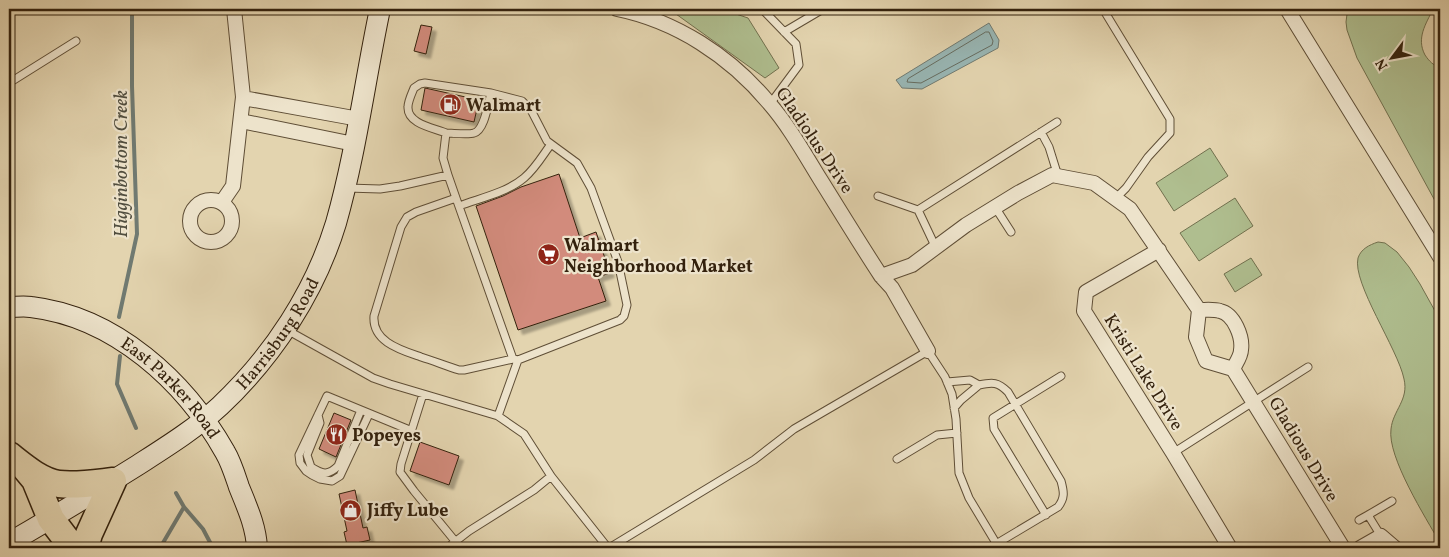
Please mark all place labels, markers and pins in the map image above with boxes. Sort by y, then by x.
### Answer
fuel station icon: Walmart [438,93,462,117]
place label: Walmart [466,94,541,119]
place label: Walmart Neighborhood Market [564,234,753,280]
supermarket icon: Walmart Neighborhood Market [536,243,560,267]
restaurant icon: Popeyes [324,423,348,447]
place label: Popeyes [352,424,421,449]
shop icon: Jiffy Lube [339,498,363,522]
place label: Jiffy Lube [366,499,449,524]

